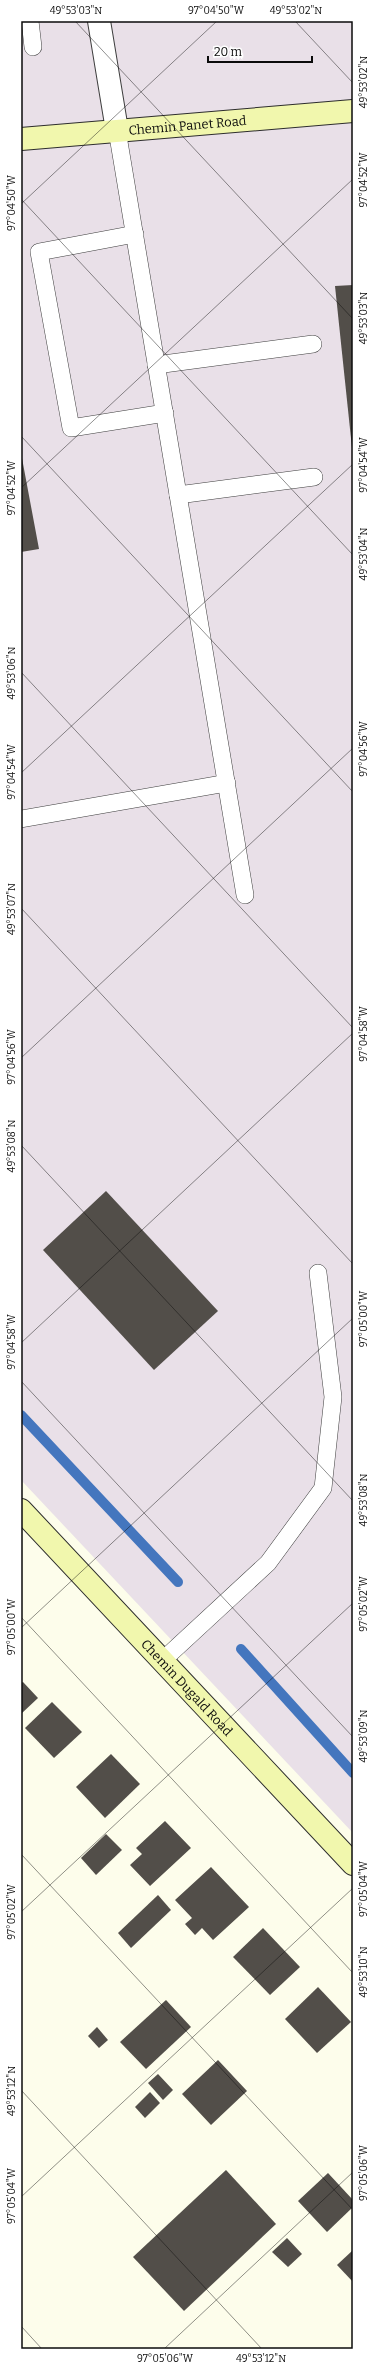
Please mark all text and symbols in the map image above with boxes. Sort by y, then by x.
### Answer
text: 49°53'03"N [50,5,102,17]
text: 97°04'50"W [188,5,245,17]
text: 49°53'02"N [270,5,322,17]
scale bar [208,38,312,64]
text: 20 m [214,45,243,59]
text: 49°53'02"N [358,56,370,108]
street label: Chemin Panet Road [128,113,247,138]
text: 97°04'52"W [358,152,370,207]
text: 97°04'50"W [6,174,18,231]
text: 49°53'03"N [358,292,370,344]
text: 97°04'54"W [358,437,370,493]
text: 97°04'52"W [6,460,18,515]
text: 49°53'04"N [358,527,370,580]
text: 49°53'06"N [6,646,18,699]
text: 97°04'56"W [358,721,370,777]
text: 97°04'54"W [6,744,18,800]
text: 49°53'07"N [6,883,18,935]
text: 97°04'58"W [358,1006,370,1062]
text: 97°04'56"W [6,1029,18,1085]
text: 49°53'08"N [6,1120,18,1172]
text: 97°05'00"W [358,1290,370,1347]
text: 97°04'58"W [6,1314,18,1370]
text: 49°53'08"N [358,1474,370,1526]
text: 97°05'02"W [358,1576,370,1632]
text: 97°05'00"W [6,1598,18,1655]
street label: Chemin Dugald Road [138,1636,236,1739]
text: 49°53'09"N [358,1709,370,1762]
text: 97°05'04"W [358,1860,370,1917]
text: 97°05'02"W [6,1884,18,1940]
text: 49°53'10"N [358,1946,370,1998]
text: 49°53'12"N [6,2066,18,2116]
text: 97°05'06"W [358,2144,370,2201]
text: 97°05'04"W [6,2167,18,2224]
text: 97°05'06"W [137,2353,194,2365]
text: 49°53'12"N [236,2353,286,2365]

